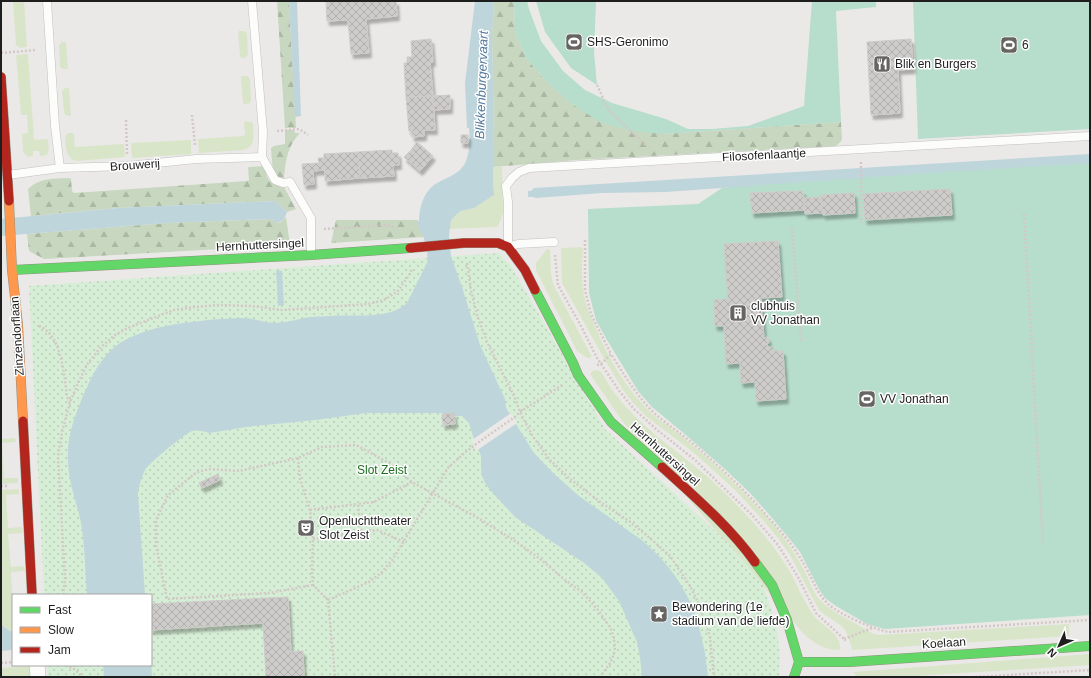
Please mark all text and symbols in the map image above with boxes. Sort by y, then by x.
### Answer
water label: Blikkenburgervaart [472,29,491,139]
sports icon: SHS-Geronimo [564,32,584,52]
place label: SHS-Geronimo [587,35,669,49]
sports icon: 6 [999,35,1019,55]
place label: 6 [1022,38,1029,52]
restaurant icon: Blik en Burgers [872,54,892,74]
place label: Blik en Burgers [895,57,976,71]
street label: Filosofenlaantje [722,146,807,164]
street label: Brouwerij [110,156,160,174]
street label: Hernhuttersingel [216,236,304,254]
street label: Zinzendorflaan [7,296,27,376]
place label: clubhuis VV Jonathan [751,299,820,327]
building icon: clubhuis VV Jonathan [728,303,748,323]
sports icon: VV Jonathan [857,389,877,409]
place label: VV Jonathan [880,392,949,406]
street label: Hernhuttersingel [628,419,702,489]
park label: Slot Zeist [357,463,408,477]
place label: Openluchttheater Slot Zeist [319,514,411,542]
theatre icon: Openluchttheater Slot Zeist [296,518,316,538]
legend [12,594,152,666]
place label: Bewondering (1e stadium van de liefde) [672,600,789,628]
text: Fast [48,603,72,617]
place icon: Bewondering (1e stadium van de liefde) [649,604,669,624]
text: Slow [48,623,74,637]
north arrow [1039,626,1079,666]
street label: Koelaan [922,634,966,652]
text: Jam [48,643,71,657]
text: N [1045,646,1059,660]

